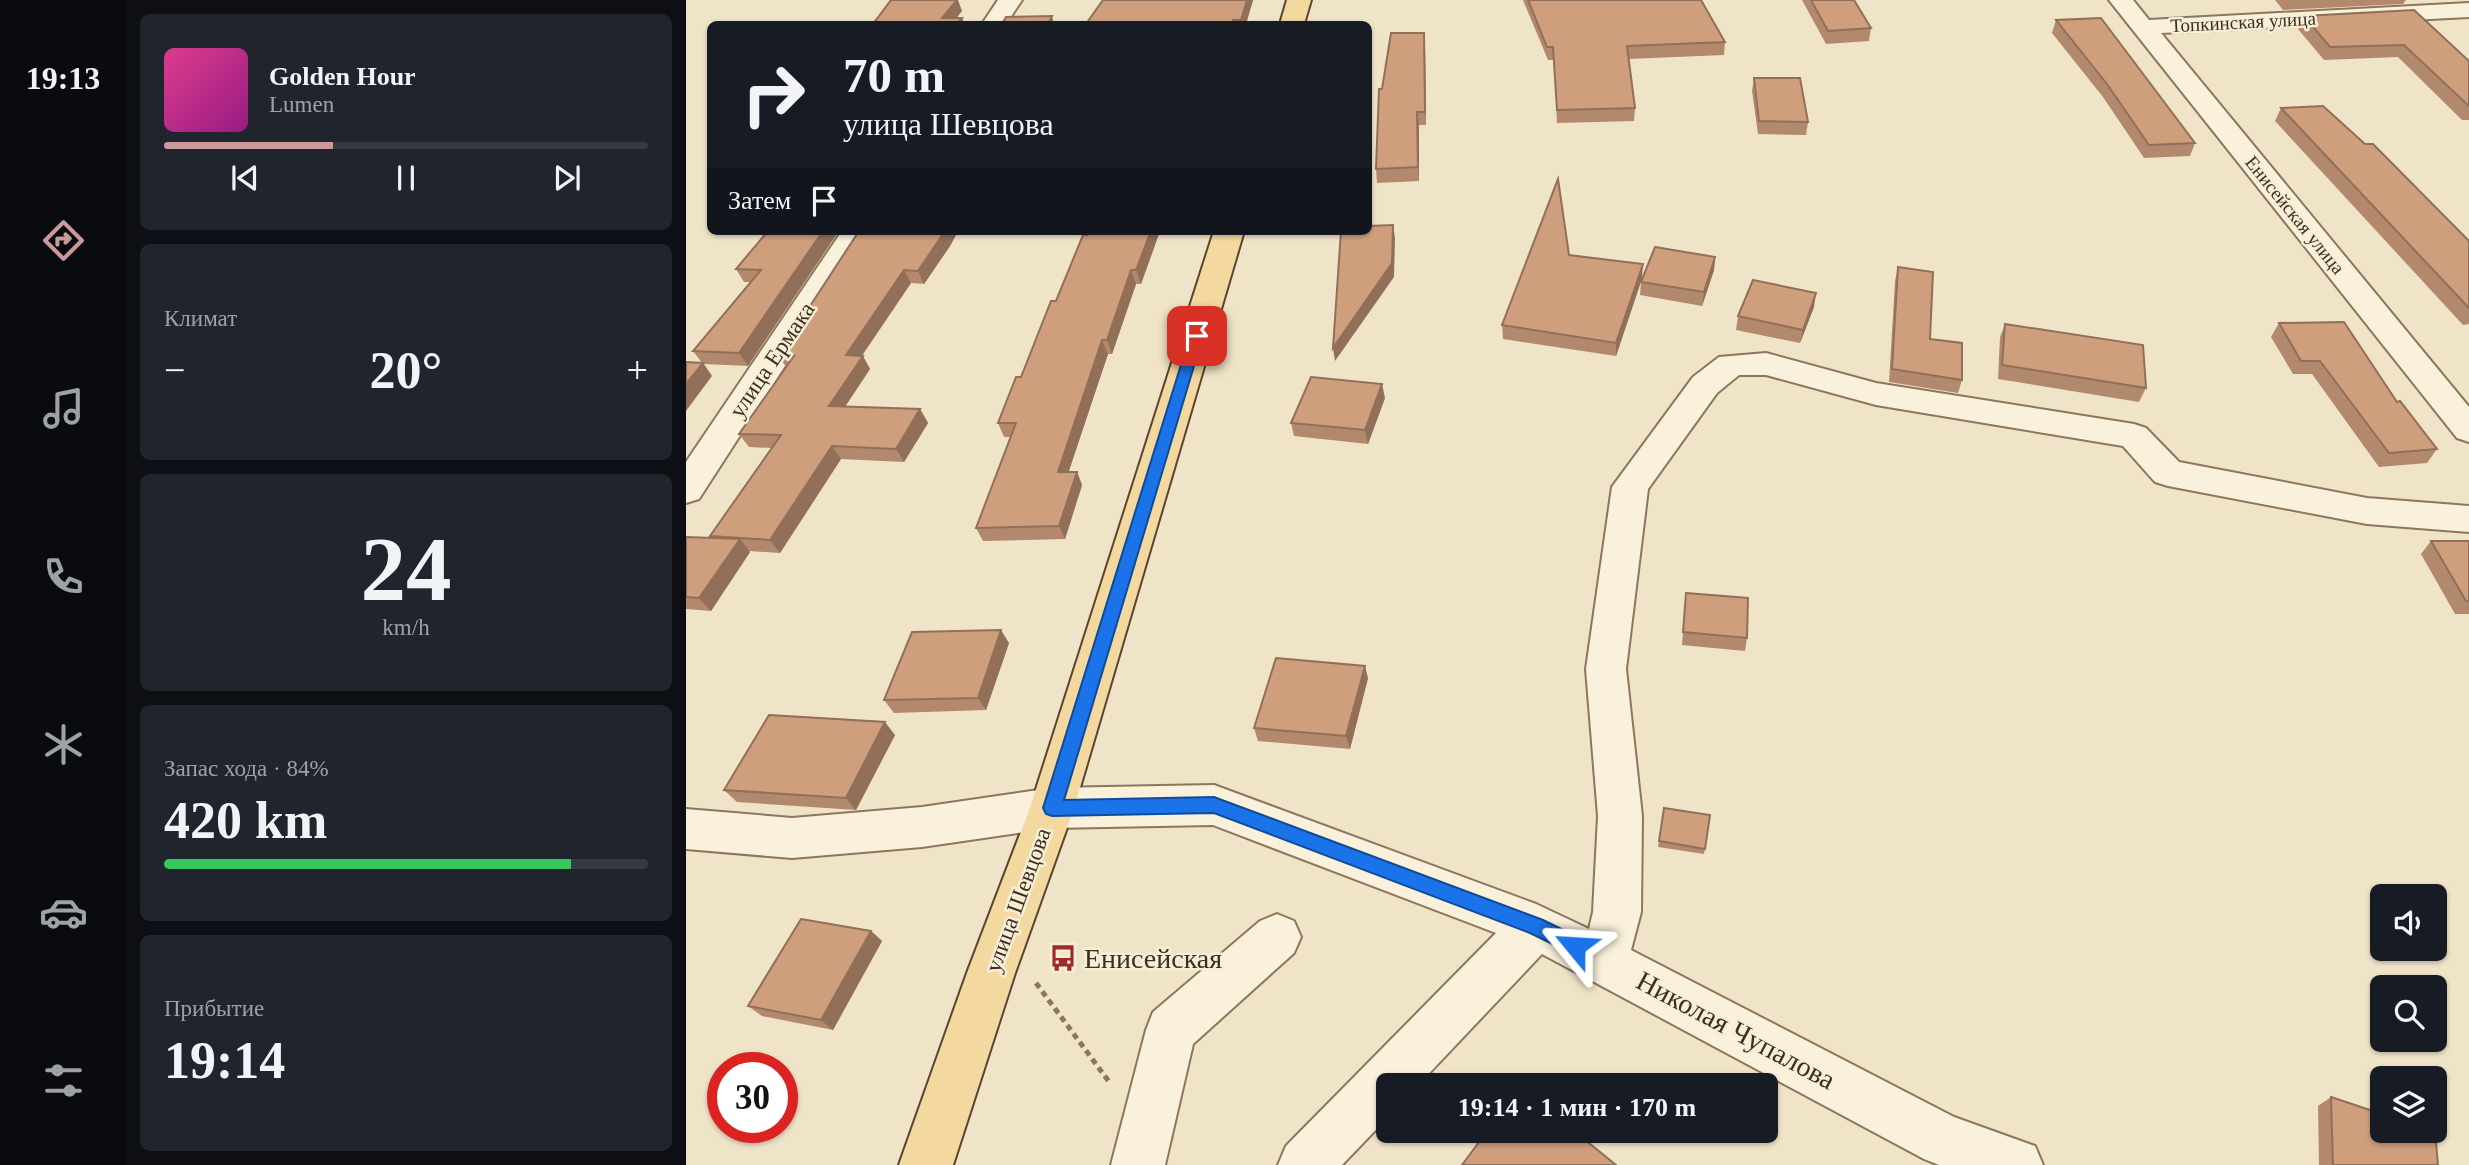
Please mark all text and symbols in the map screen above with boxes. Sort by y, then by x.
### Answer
street label: Топкинская улица [2170,8,2317,36]
text: 70 m [843,48,945,103]
icon: right [728,49,819,140]
text: 19:13 [26,60,100,96]
text: Golden Hour [269,62,416,91]
text: Lumen [269,92,334,117]
text: улица Шевцова [843,106,1054,142]
street label: Енисейская улица [2241,152,2349,279]
icon: previous [226,159,264,197]
icon: pause [387,159,425,197]
icon: next [548,159,586,197]
icon: arrive [805,182,843,220]
text: Затем [728,186,791,215]
icon: directions [39,216,88,265]
street label: улица Ермака [724,298,820,422]
text: Климат [164,306,237,331]
pin [1167,306,1227,366]
icon: arrive [1178,317,1216,355]
text: 20° [370,342,442,399]
text: − [164,349,185,391]
text: + [627,349,648,391]
icon: music [39,384,88,433]
text: 24 [361,519,452,620]
icon: phone [39,552,88,601]
text: km/h [382,615,430,640]
icon: climate [39,720,88,769]
text: Запас хода · 84% [164,756,329,781]
text: 420 km [164,792,327,849]
street label: улица Шевцова [980,825,1056,975]
map controls [2370,884,2447,1143]
button: sound [2370,884,2447,961]
icon: car [39,888,88,937]
position arrow [1538,909,1612,983]
bus stop icon: Енисейская [1048,943,1078,973]
place label: Енисейская [1084,943,1222,974]
street label: Николая Чупалова [1631,965,1841,1096]
button: search [2370,975,2447,1052]
text: Прибытие [164,996,264,1021]
text: 19:14 [164,1032,285,1089]
speed limit sign: 30 [707,1052,798,1143]
icon: filters [39,1056,88,1105]
button: layers [2370,1066,2447,1143]
text: 19:14 · 1 мин · 170 m [1458,1093,1696,1122]

